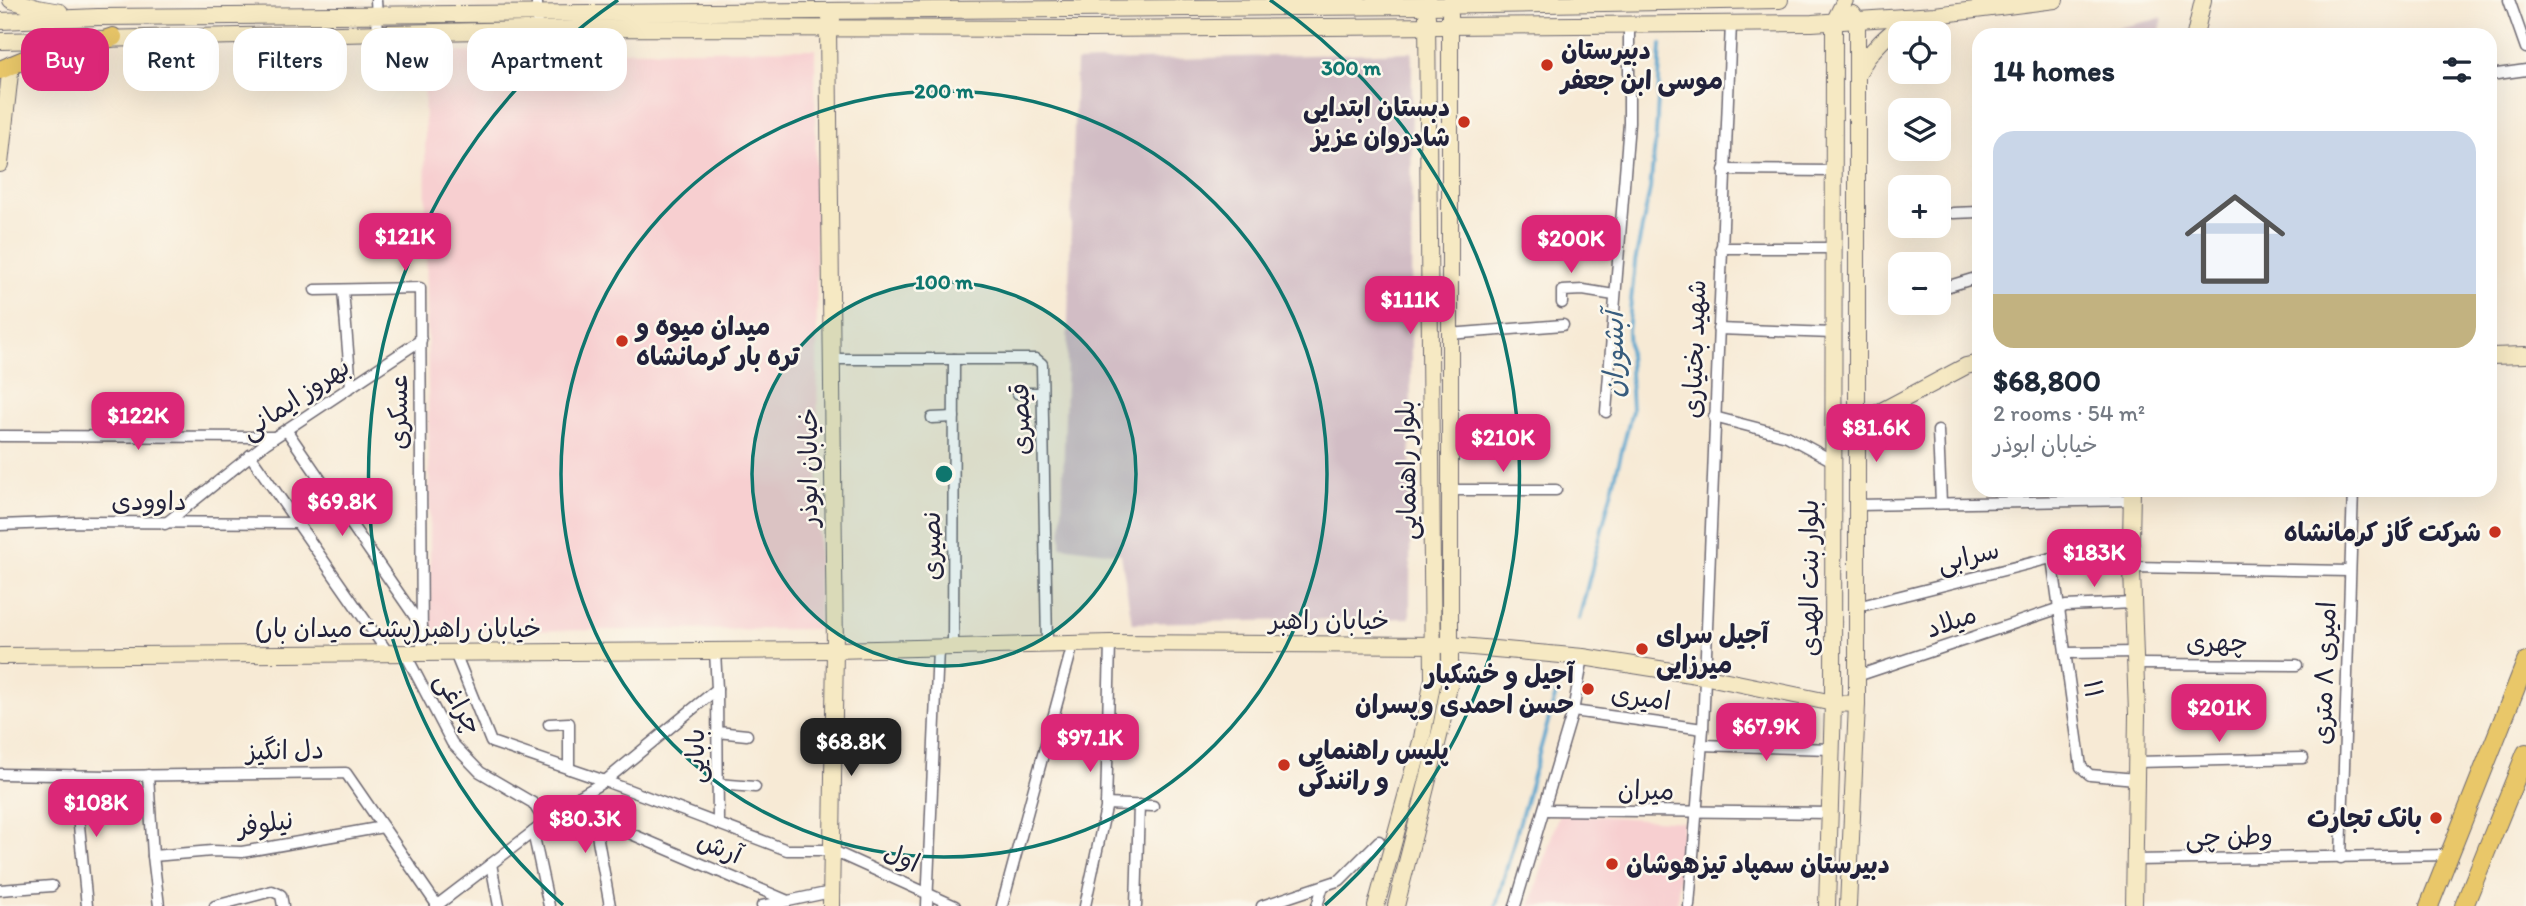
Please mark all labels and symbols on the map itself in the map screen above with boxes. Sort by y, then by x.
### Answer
place label: دبیرستان موسی ابن جعفر [1558,34,1723,97]
text: 300 m [1321,55,1381,80]
marker: دبیرستان موسی ابن جعفر [1539,57,1555,73]
text: 200 m [914,78,974,103]
place label: دبستان ابتدایی شادروان عزیز [1303,91,1450,153]
marker: دبستان ابتدایی شادروان عزیز [1456,114,1472,130]
pin: $121K [356,214,454,273]
pin: $200K [1522,216,1620,275]
text: 100 m [915,269,973,294]
pin: $111K [1361,276,1459,336]
street label: شهید بختیاری [1676,279,1712,419]
water label: آبشوران [1596,305,1632,398]
place label: میدان میوه و تره بار کرمانشاه [634,310,801,372]
marker: میدان میوه و تره بار کرمانشاه [614,333,630,349]
street label: بهروز ایمانی [234,350,356,447]
street label: عسکری [382,374,414,450]
street label: قیصری [1003,383,1037,455]
pin: $122K [89,392,187,452]
street label: بلوار راهنمایی [1389,399,1424,540]
pin: $81.6K [1819,405,1933,464]
street label: خیابان ابوذر [792,408,824,528]
pin: $210K [1454,414,1552,474]
centre of rings [932,462,956,486]
pin: $69.8K [285,478,399,538]
street label: داوودی [111,485,187,517]
street label: بلوار بنت الهدی [1793,499,1825,657]
street label: نصیری [915,512,947,580]
place label: شرکت گاز کرمانشاه [2284,516,2481,548]
marker: شرکت گاز کرمانشاه [2487,524,2503,540]
pin: $183K [2045,530,2143,589]
street label: سرابی [1934,533,2003,580]
street label: میلاد [1921,597,1981,645]
street label: امیری ۸ متری [2306,601,2342,745]
street label: خیابان راهبر [1267,604,1389,636]
street label: خیابان راهبر(پشت میدان بار) [255,612,541,645]
place label: آجیل سرای میرزایی [1656,618,1771,681]
street label: چهری [2186,626,2248,658]
marker: آجیل سرای میرزایی [1634,641,1650,657]
place label: آجیل و خشکبار حسن احمدی وپسران [1355,658,1576,721]
street label: چراغی [427,666,490,741]
street label: امیری [1609,677,1673,717]
street label: ۱۱ [2077,678,2111,700]
marker: آجیل و خشکبار حسن احمدی وپسران [1580,681,1596,697]
pin: $201K [2170,684,2268,744]
pin: $67.9K [1709,704,1823,763]
pin: $97.1K [1033,714,1147,774]
pin: $68.8K [794,718,908,778]
street label: بابایی [679,729,712,783]
street label: دل انگیز [244,733,324,767]
place label: پلیس راهنمایی و رانندگی [1298,734,1449,797]
marker: پلیس راهنمایی و رانندگی [1276,757,1292,773]
street label: میران [1617,774,1675,806]
pin: $108K [47,780,145,839]
pin: $80.3K [528,796,642,855]
place label: بانک تجارت [2307,802,2422,834]
street label: نیلوفر [233,803,295,844]
marker: بانک تجارت [2428,810,2444,826]
street label: وطن چی [2185,819,2273,854]
street label: آرش [693,823,749,871]
street label: اول [879,835,925,879]
place label: دبیرستان سمپاد تیزهوشان [1626,848,1890,881]
marker: دبیرستان سمپاد تیزهوشان [1604,856,1620,872]

